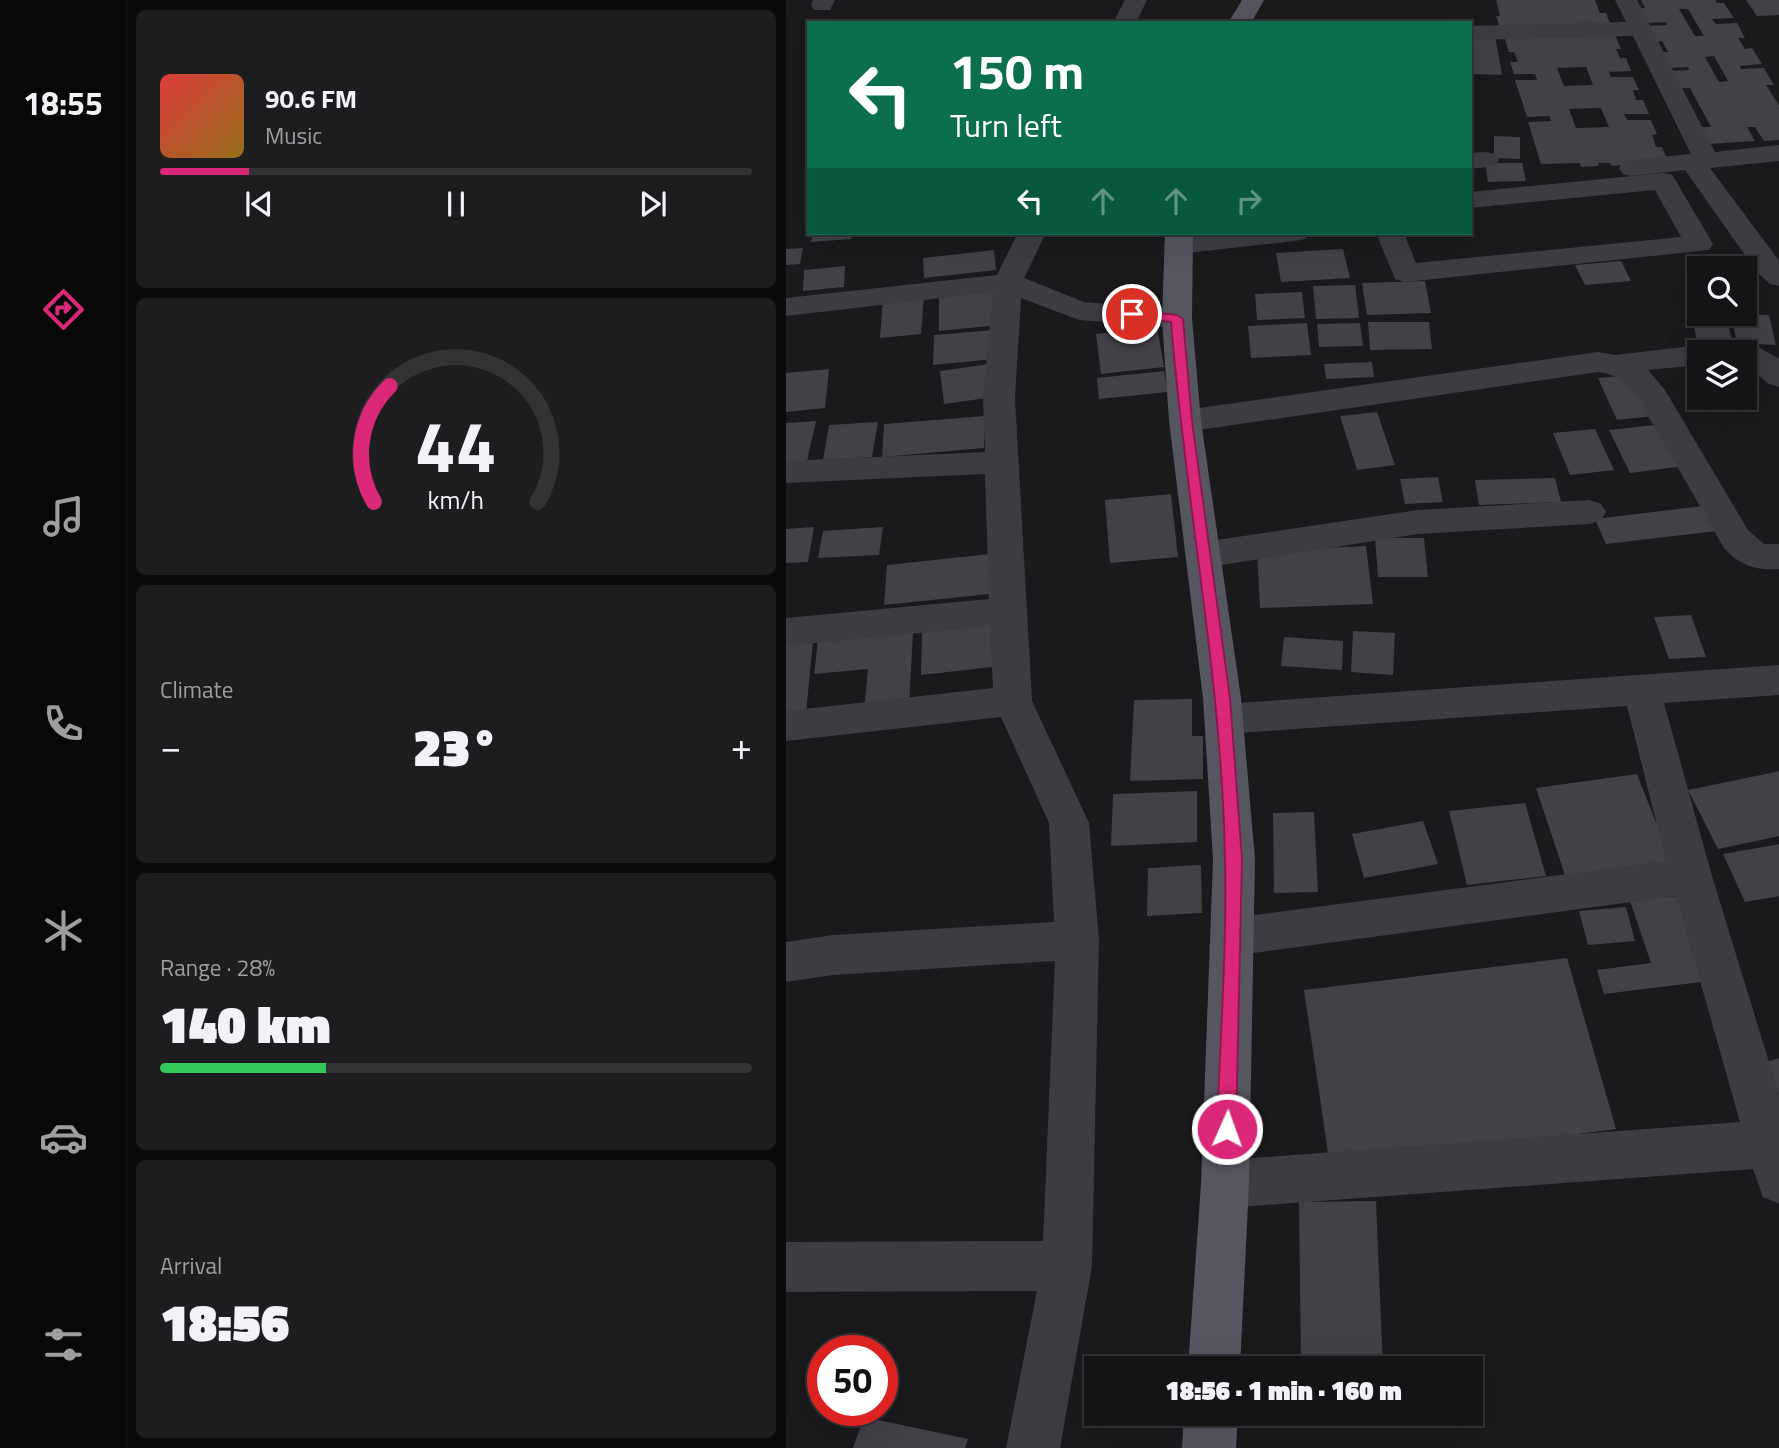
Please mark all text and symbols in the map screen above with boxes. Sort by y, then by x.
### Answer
text: 150 m [950,33,1084,108]
icon: left [835,49,926,140]
text: 18:55 [23,79,103,127]
text: 90.6 FM [265,79,357,118]
text: Turn left [950,101,1062,149]
text: Music [265,118,322,153]
icon: left [1011,182,1049,220]
icon: ahead [1084,182,1122,220]
icon: ahead [1157,182,1195,220]
icon: right [1230,182,1268,220]
icon: previous [240,185,278,223]
icon: pause [437,185,475,223]
icon: next [634,185,672,223]
map controls [1687,256,1757,410]
button: search [1687,256,1757,326]
pin [1102,284,1162,344]
icon: directions [39,285,88,334]
icon: arrive [1113,295,1151,333]
button: layers [1687,340,1757,410]
text: 44 [415,391,497,501]
text: km/h [428,481,484,519]
icon: music [39,492,88,541]
text: Climate [160,672,233,707]
icon: phone [39,699,88,748]
text: 23° [413,707,499,786]
text: − [160,717,181,775]
text: + [731,717,752,775]
icon: climate [39,906,88,955]
text: Range · 28% [160,950,275,985]
text: 140 km [160,984,331,1063]
position arrow [1190,1092,1264,1166]
icon: car [39,1113,88,1162]
text: Arrival [160,1248,222,1283]
text: 18:56 [160,1282,289,1361]
icon: filters [39,1320,88,1369]
speed limit sign: 50 [807,1335,898,1426]
text: 18:56 · 1 min · 160 m [1165,1371,1402,1410]

